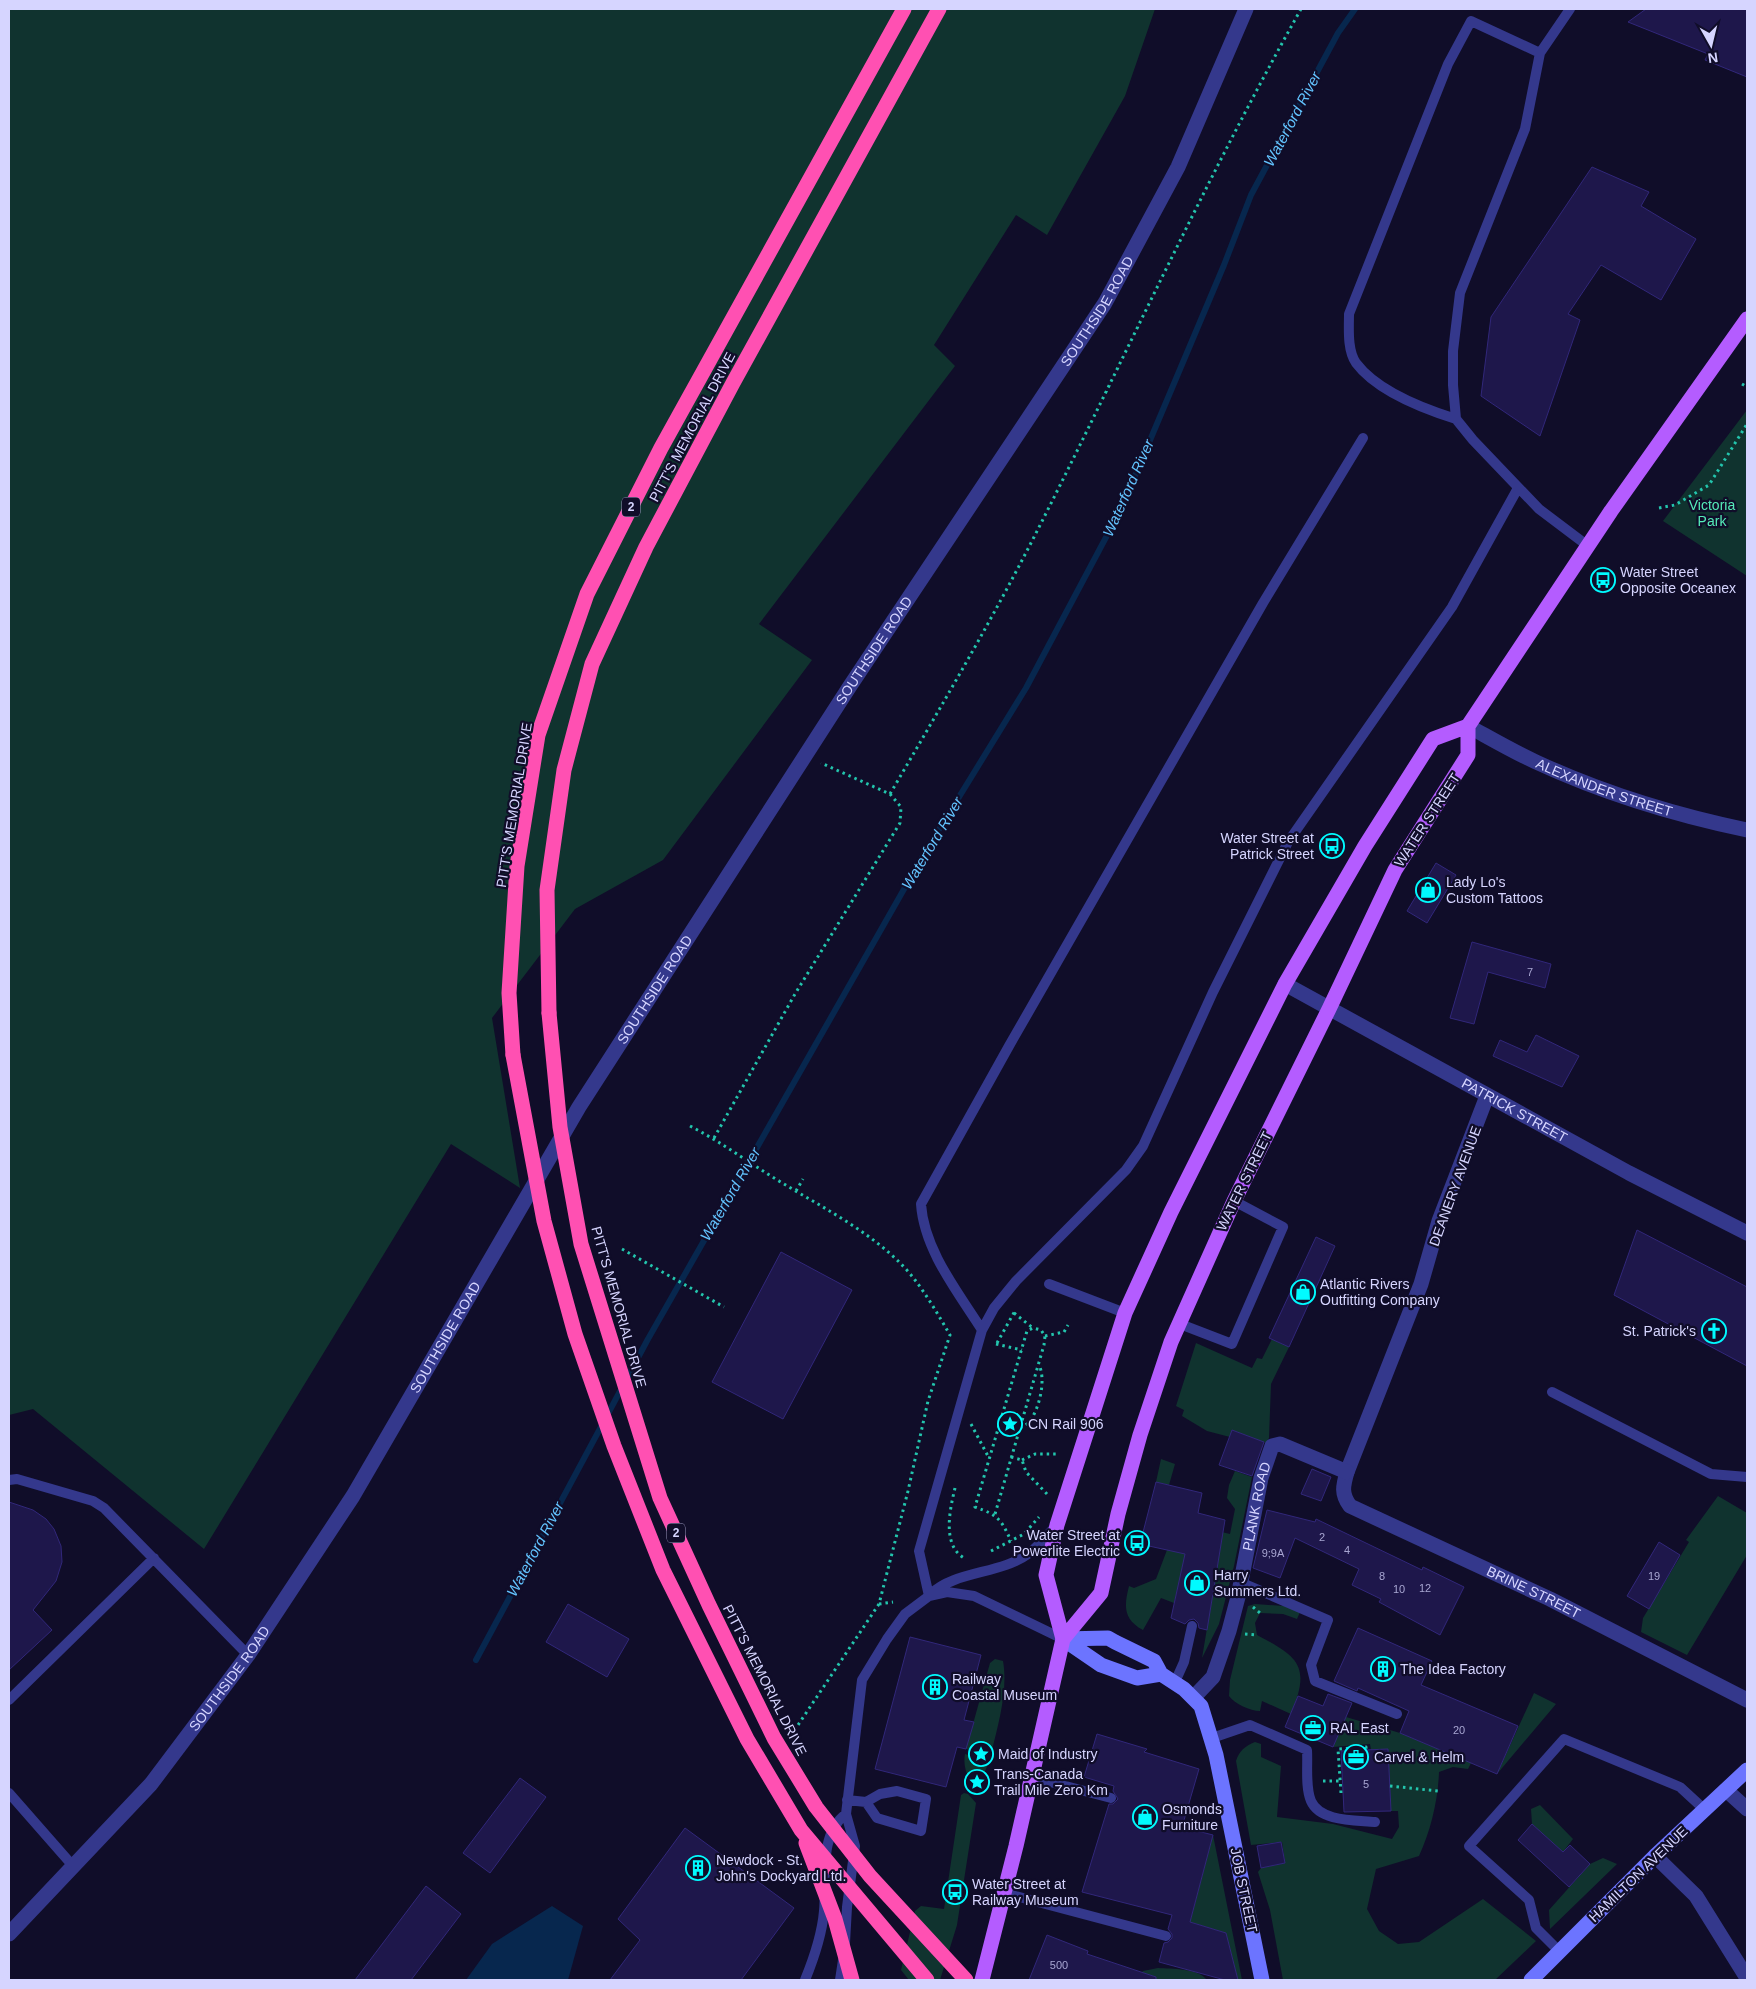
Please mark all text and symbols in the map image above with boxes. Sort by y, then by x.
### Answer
north arrow [1686,20,1736,70]
text: N [1707,49,1719,67]
water label: Waterford River [1260,68,1325,169]
street label: SOUTHSIDE ROAD [1057,254,1137,369]
street label: PITT'S MEMORIAL DRIVE [646,349,738,505]
water label: Waterford River [1099,436,1157,539]
park label: Victoria Park [1689,497,1735,529]
road number: 2 [622,498,640,516]
place label: Water Street Opposite Oceanex [1620,564,1736,596]
bus stop icon: Water Street Opposite Oceanex [1590,567,1616,593]
street label: SOUTHSIDE ROAD [832,593,915,707]
street label: PITT'S MEMORIAL DRIVE [493,721,535,889]
street label: ALEXANDER STREET [1534,755,1675,820]
street label: WATER STREET [1391,770,1463,870]
water label: Waterford River [898,793,967,892]
place label: Water Street at Patrick Street [1220,830,1314,862]
bus stop icon: Water Street at Patrick Street [1319,833,1345,859]
place label: Lady Lo's Custom Tattoos [1446,874,1543,906]
shop icon: Lady Lo's Custom Tattoos [1415,877,1441,903]
street label: SOUTHSIDE ROAD [614,932,695,1047]
house number: 7 [1527,966,1533,978]
street label: PATRICK STREET [1459,1075,1571,1146]
street label: DEANERY AVENUE [1426,1124,1484,1248]
street label: WATER STREET [1213,1129,1275,1233]
water label: Waterford River [696,1144,764,1244]
street label: PITT'S MEMORIAL DRIVE [588,1224,650,1390]
place label: Atlantic Rivers Outfitting Company [1320,1276,1440,1308]
street label: SOUTHSIDE ROAD [407,1279,484,1396]
shop icon: Atlantic Rivers Outfitting Company [1290,1279,1316,1305]
church icon: St. Patrick's [1701,1318,1727,1344]
place label: St. Patrick's [1623,1323,1696,1339]
place icon: CN Rail 906 [997,1411,1023,1437]
place label: CN Rail 906 [1028,1416,1104,1432]
street label: PLANK ROAD [1239,1460,1274,1552]
water label: Waterford River [503,1498,568,1599]
road number: 2 [667,1524,685,1542]
place label: Water Street at Powerlite Electric [1013,1527,1120,1559]
bus stop icon: Water Street at Powerlite Electric [1124,1530,1150,1556]
house number: 2 [1319,1531,1325,1543]
house number: 4 [1344,1544,1350,1556]
house number: 9;9A [1262,1547,1285,1559]
street label: BRINE STREET [1484,1563,1584,1621]
place label: Harry Summers Ltd. [1214,1567,1301,1599]
shop icon: Harry Summers Ltd. [1184,1570,1210,1596]
house number: 8 [1379,1570,1385,1582]
house number: 19 [1648,1570,1660,1582]
house number: 12 [1419,1582,1431,1594]
house number: 10 [1393,1583,1405,1595]
street label: PITT'S MEMORIAL DRIVE [720,1602,810,1758]
street label: SOUTHSIDE ROAD [186,1623,273,1734]
building icon: The Idea Factory [1370,1656,1396,1682]
place label: The Idea Factory [1400,1661,1506,1677]
place label: Railway Coastal Museum [952,1671,1057,1703]
building icon: Railway Coastal Museum [922,1674,948,1700]
office icon: RAL East [1300,1715,1326,1741]
place label: RAL East [1330,1720,1389,1736]
house number: 20 [1453,1724,1465,1736]
place icon: Maid of Industry [968,1741,994,1767]
office icon: Carvel & Helm [1343,1744,1369,1770]
place label: Maid of Industry [998,1746,1098,1762]
place label: Carvel & Helm [1374,1749,1464,1765]
place label: Trans-Canada Trail Mile Zero Km [994,1766,1108,1798]
place icon: Trans-Canada Trail Mile Zero Km [964,1769,990,1795]
house number: 5 [1363,1778,1369,1790]
place label: Osmonds Furniture [1162,1801,1222,1833]
shop icon: Osmonds Furniture [1132,1804,1158,1830]
street label: HAMILTON AVENUE [1585,1823,1691,1925]
street label: JOB STREET [1227,1846,1261,1934]
place label: Newdock - St. John's Dockyard Ltd. [716,1852,846,1884]
building icon: Newdock - St. John's Dockyard Ltd. [685,1855,711,1881]
place label: Water Street at Railway Museum [972,1876,1079,1908]
bus stop icon: Water Street at Railway Museum [942,1879,968,1905]
house number: 500 [1050,1959,1068,1971]

